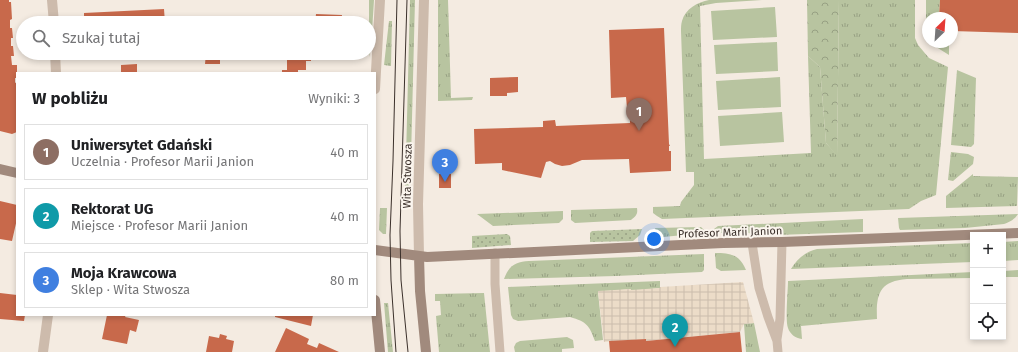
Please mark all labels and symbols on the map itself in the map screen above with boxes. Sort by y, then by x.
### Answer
north arrow [922,12,958,48]
pin: 1 [626,98,652,131]
street label: Wita Stwosza [400,143,415,209]
pin: 3 [432,149,458,182]
street label: Profesor Marii Janion [678,224,782,241]
your location [644,229,664,249]
pin: 2 [662,314,688,347]

